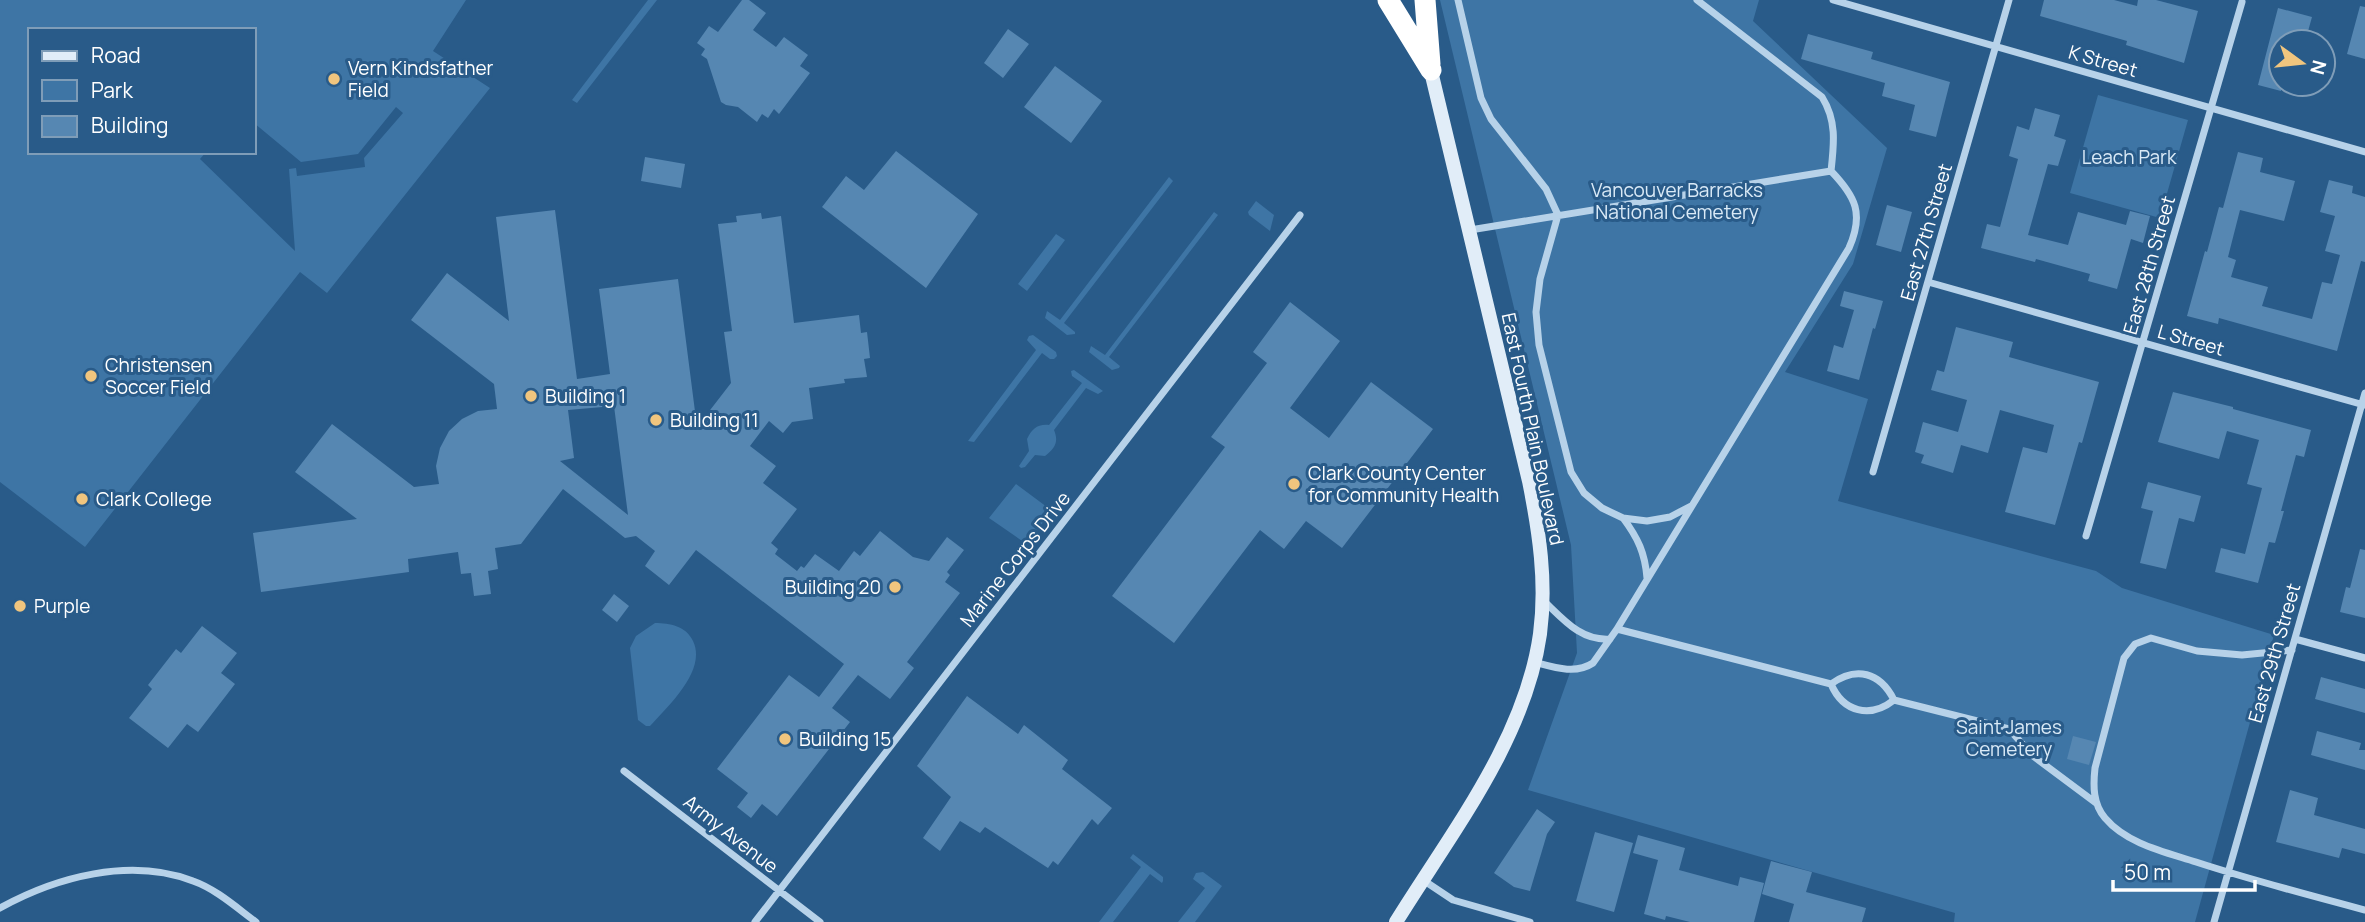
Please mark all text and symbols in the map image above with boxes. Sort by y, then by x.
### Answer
legend [28,28,256,154]
north arrow [2267,28,2337,98]
street label: K Street [2066,39,2140,83]
text: Road [91,41,141,69]
place label: Vern Kindsfather Field [348,55,494,103]
text: N [2304,57,2333,77]
marker: Vern Kindsfather Field [326,71,342,87]
text: Park [91,76,133,104]
text: Building [91,111,168,139]
park label: Leach Park [2082,144,2177,170]
street label: East 27th Street [1894,160,1958,304]
park label: Vancouver Barracks National Cemetery [1591,177,1763,225]
street label: East 28th Street [2117,193,2181,337]
street label: East Fourth Plain Boulevard [1496,310,1570,548]
street label: L Street [2155,318,2227,362]
place label: Christensen Soccer Field [105,352,213,400]
marker: Christensen Soccer Field [83,368,99,384]
place label: Building 1 [545,383,626,409]
marker: Building 1 [523,388,539,404]
place label: Building 11 [670,407,759,433]
marker: Building 11 [648,412,664,428]
place label: Clark County Center for Community Health [1308,460,1499,508]
marker: Clark County Center for Community Health [1286,476,1302,492]
place label: Clark College [96,486,212,512]
street label: Marine Corps Drive [954,486,1076,632]
marker: Clark College [74,491,90,507]
place label: Building 20 [785,574,881,600]
marker: Building 20 [887,579,903,595]
street label: East 29th Street [2242,580,2306,726]
place label: Purple [34,593,90,619]
marker: Purple [12,598,28,614]
park label: Saint James Cemetery [1956,714,2062,762]
place label: Building 15 [799,726,891,752]
marker: Building 15 [777,731,793,747]
street label: Army Avenue [678,789,784,879]
scale bar [2113,848,2255,892]
text: 50 m [2124,858,2171,886]

